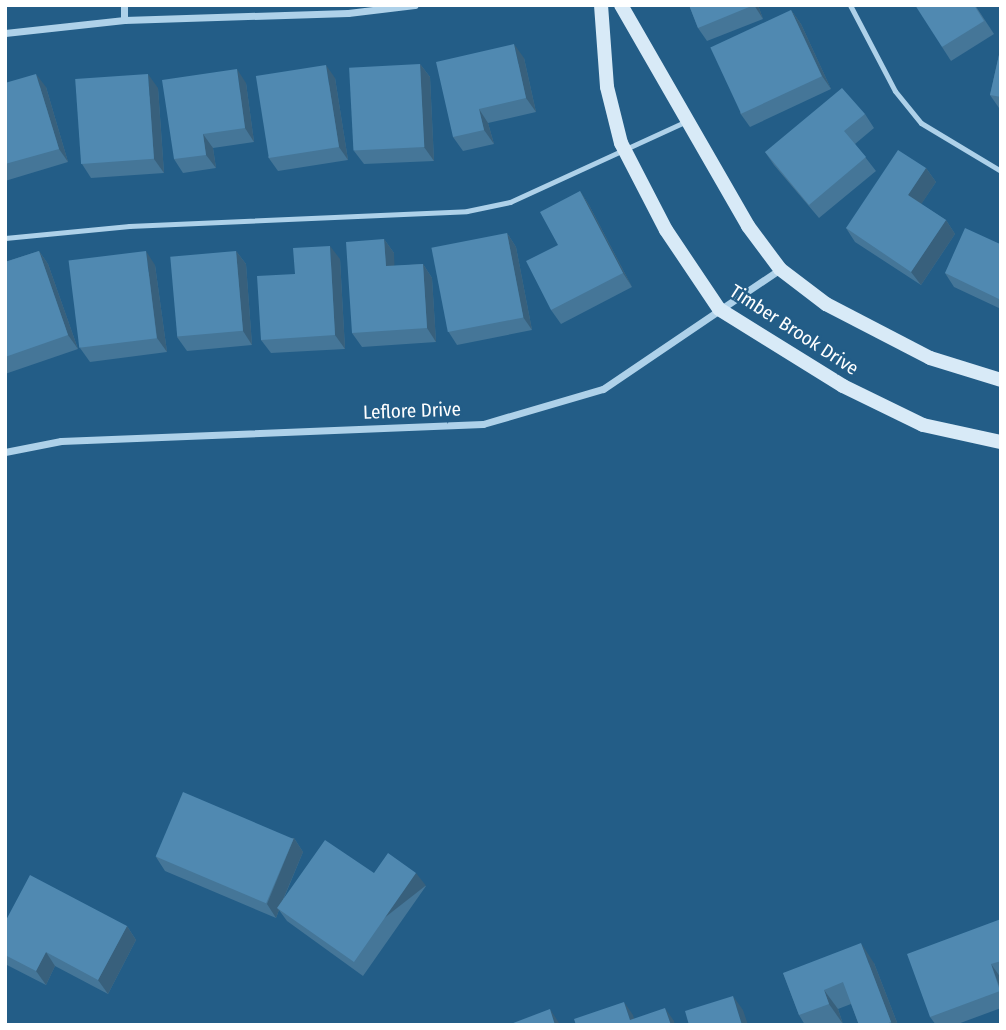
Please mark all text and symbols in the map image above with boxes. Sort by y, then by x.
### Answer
street label: Timber Brook Drive [725,280,863,380]
street label: Leflore Drive [363,398,461,424]

